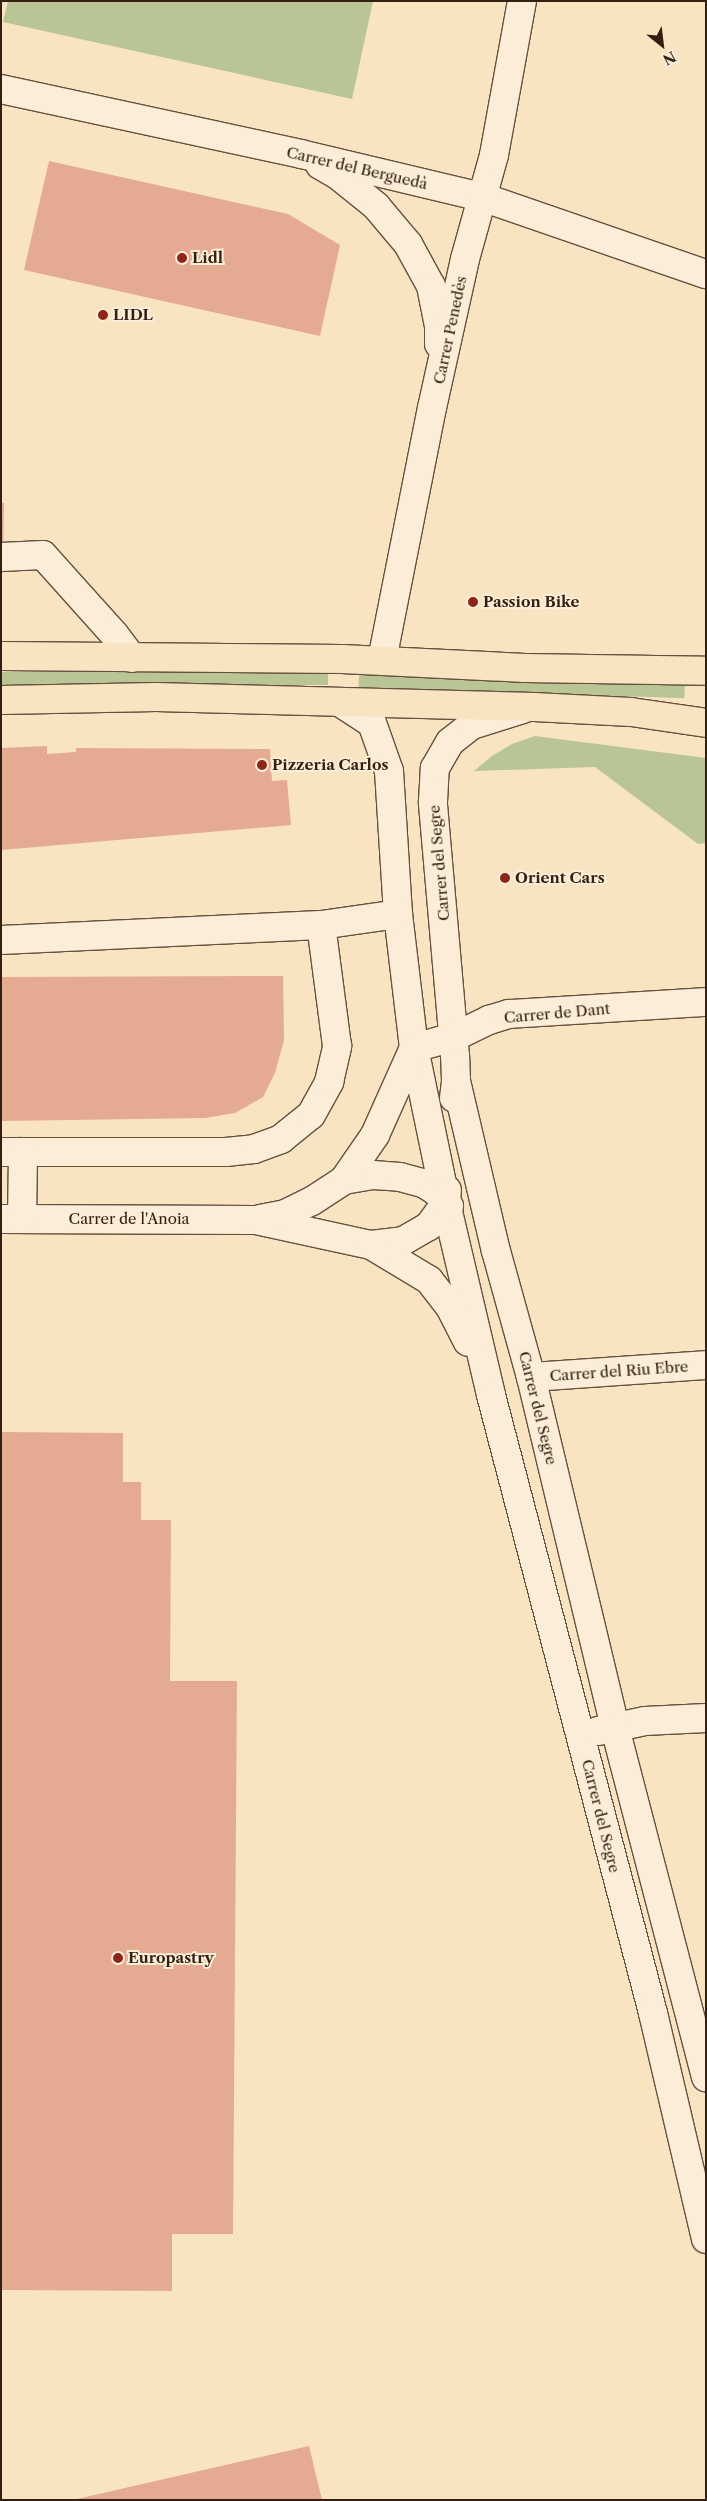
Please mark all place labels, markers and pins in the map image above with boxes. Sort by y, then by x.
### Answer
place label: Lidl [192,249,223,267]
marker: Lidl [176,252,188,264]
place label: LIDL [113,306,153,324]
marker: LIDL [97,309,109,321]
place label: Passion Bike [483,593,579,611]
marker: Passion Bike [467,596,479,608]
place label: Pizzeria Carlos [272,756,389,774]
marker: Pizzeria Carlos [256,759,268,771]
place label: Orient Cars [515,869,605,887]
marker: Orient Cars [499,872,511,884]
place label: Europastry [128,1949,214,1967]
marker: Europastry [112,1952,124,1964]

